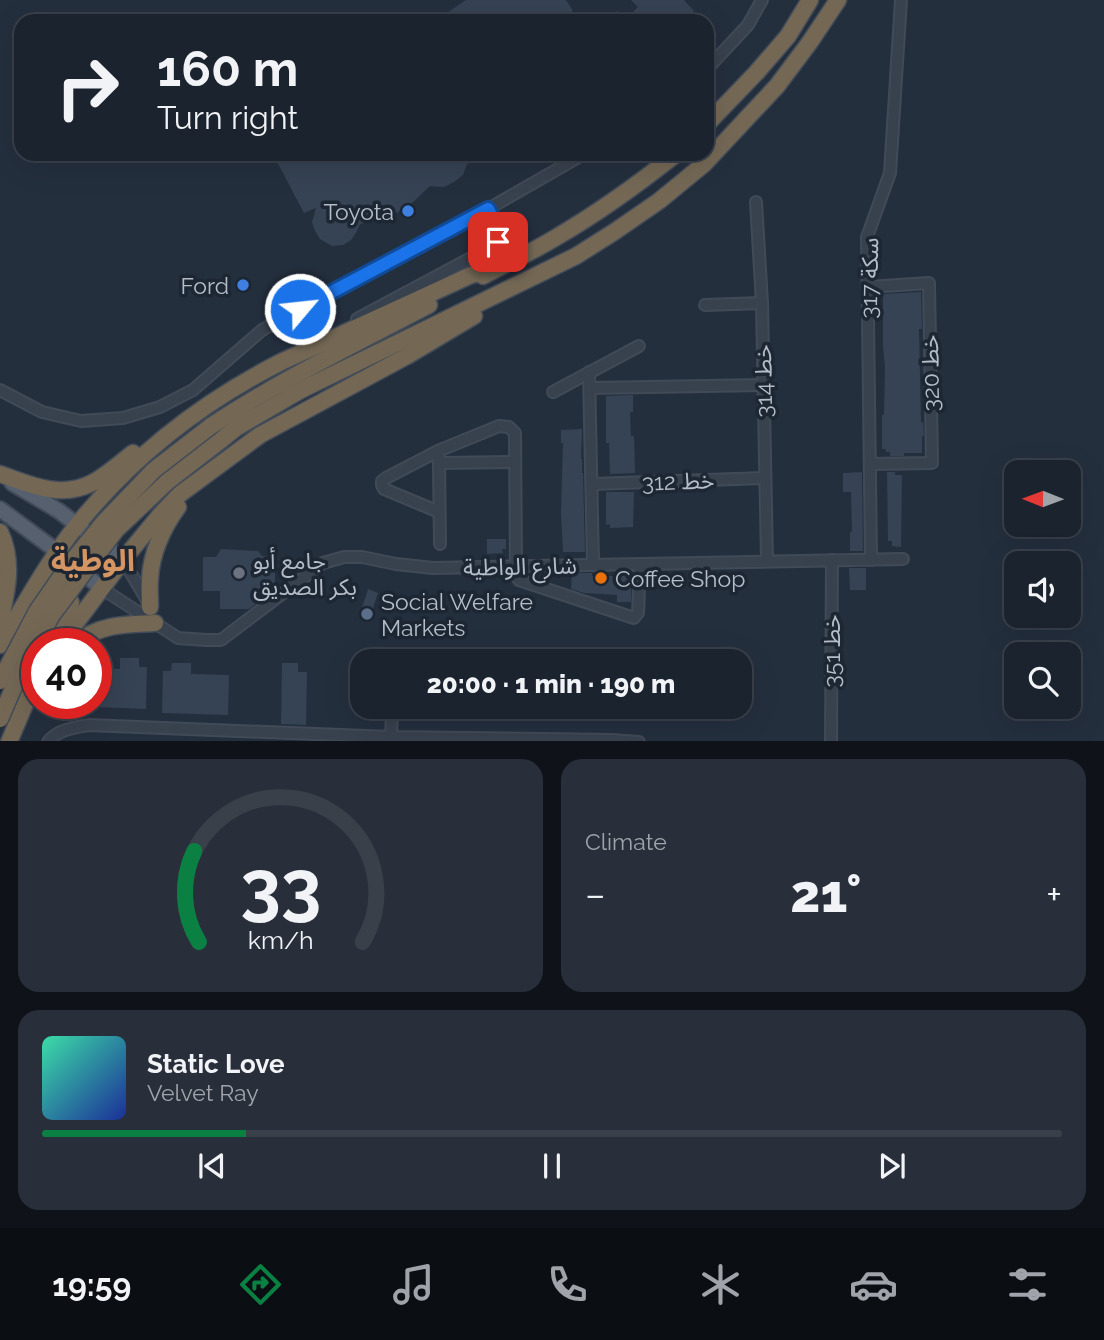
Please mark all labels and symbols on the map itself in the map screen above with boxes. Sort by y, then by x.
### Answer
place label: Toyota [324,198,394,225]
marker: Toyota [400,203,416,219]
pin [468,212,528,272]
street label: سكة 317 [855,237,883,319]
place label: Ford [180,272,229,299]
position arrow [263,272,337,346]
marker: Ford [235,277,251,293]
street label: خط 320 [916,334,944,412]
street label: خط 314 [749,344,777,418]
north arrow [1004,460,1082,537]
street label: خط 312 [641,466,715,496]
district label: الوطية [51,543,135,578]
place label: جامع أبو بكر الصديق [253,547,357,601]
street label: شارع الواطية [463,552,577,584]
marker: جامع أبو بكر الصديق [231,565,247,581]
place label: Coffee Shop [615,565,745,592]
marker: Coffee Shop [593,570,609,586]
place label: Social Welfare Markets [381,588,533,641]
marker: Social Welfare Markets [359,606,375,622]
street label: خط 351 [818,614,845,688]
speed limit sign: 40 [21,628,112,719]

